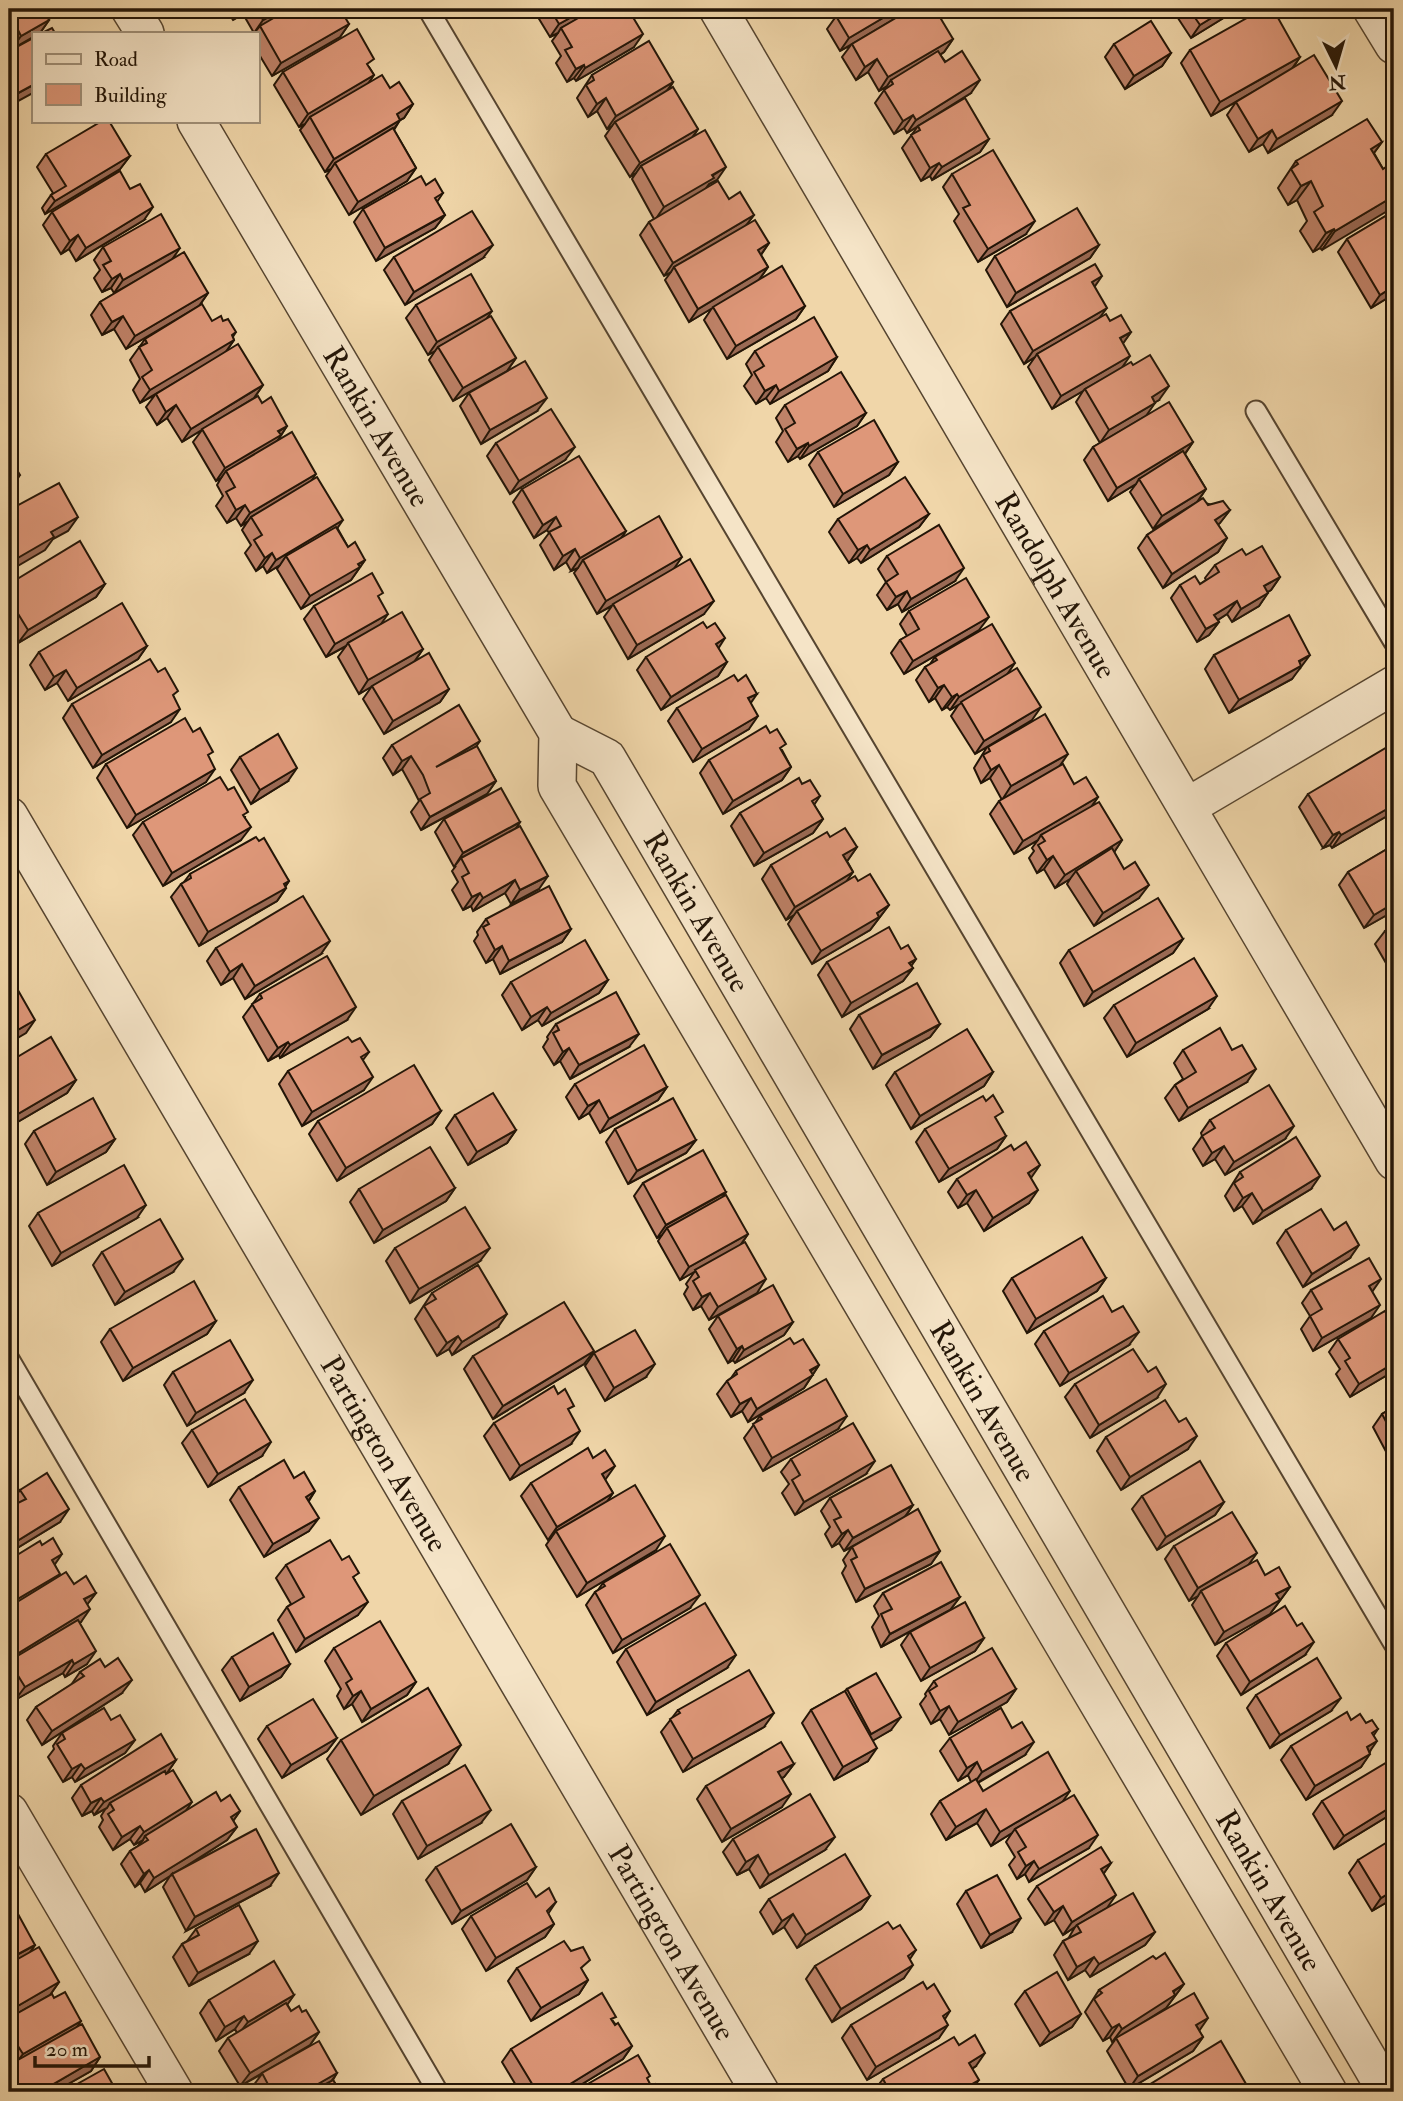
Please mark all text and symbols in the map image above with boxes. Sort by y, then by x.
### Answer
legend [32,32,259,122]
north arrow [1302,32,1372,102]
text: Road [94,46,139,73]
text: N [1327,69,1348,95]
text: Building [94,82,167,109]
street label: Rankin Avenue [315,340,439,514]
street label: Randolph Avenue [987,485,1125,685]
street label: Rankin Avenue [635,824,758,999]
street label: Rankin Avenue [922,1314,1045,1488]
street label: Partington Avenue [312,1349,456,1558]
street label: Rankin Avenue [1208,1803,1331,1978]
street label: Partington Avenue [600,1838,744,2047]
scale bar [35,2024,149,2068]
text: 20 m [46,2036,88,2063]

